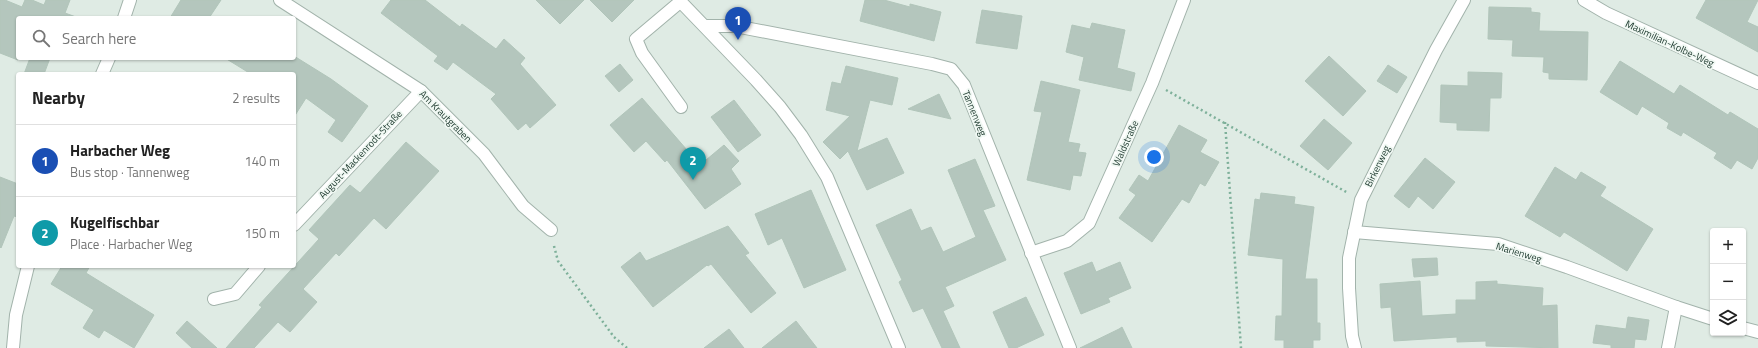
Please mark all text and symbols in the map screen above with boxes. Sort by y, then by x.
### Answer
pin: 1 [725,7,751,40]
search box [16,16,296,60]
street label: Maximilian-Kolbe-Weg [1623,16,1717,71]
icon: search [30,27,52,49]
text: Search here [62,27,136,50]
text: Nearby [32,85,85,111]
street label: Am Krautgraben [416,87,475,146]
text: 2 results [232,88,280,108]
street label: Tannenweg [959,88,991,138]
street label: August-Mackenrodt-Straße [315,107,406,202]
street label: Waldstraße [1109,118,1142,169]
text: Harbacher Weg [70,139,170,162]
street label: Birkenweg [1361,143,1394,190]
pin: 2 [680,147,706,180]
your location [1144,147,1164,167]
text: 1 [41,151,49,171]
text: 140 m [244,151,280,171]
text: Bus stop · Tannenweg [70,162,189,182]
text: Kugelfischbar [70,211,159,234]
text: 2 [41,223,49,243]
text: 150 m [244,223,280,243]
map controls [1710,228,1746,336]
button: + [1710,228,1746,264]
text: Place · Harbacher Weg [70,234,192,254]
street label: Marienweg [1494,238,1544,267]
button: − [1710,264,1746,300]
button: layers [1710,300,1746,336]

